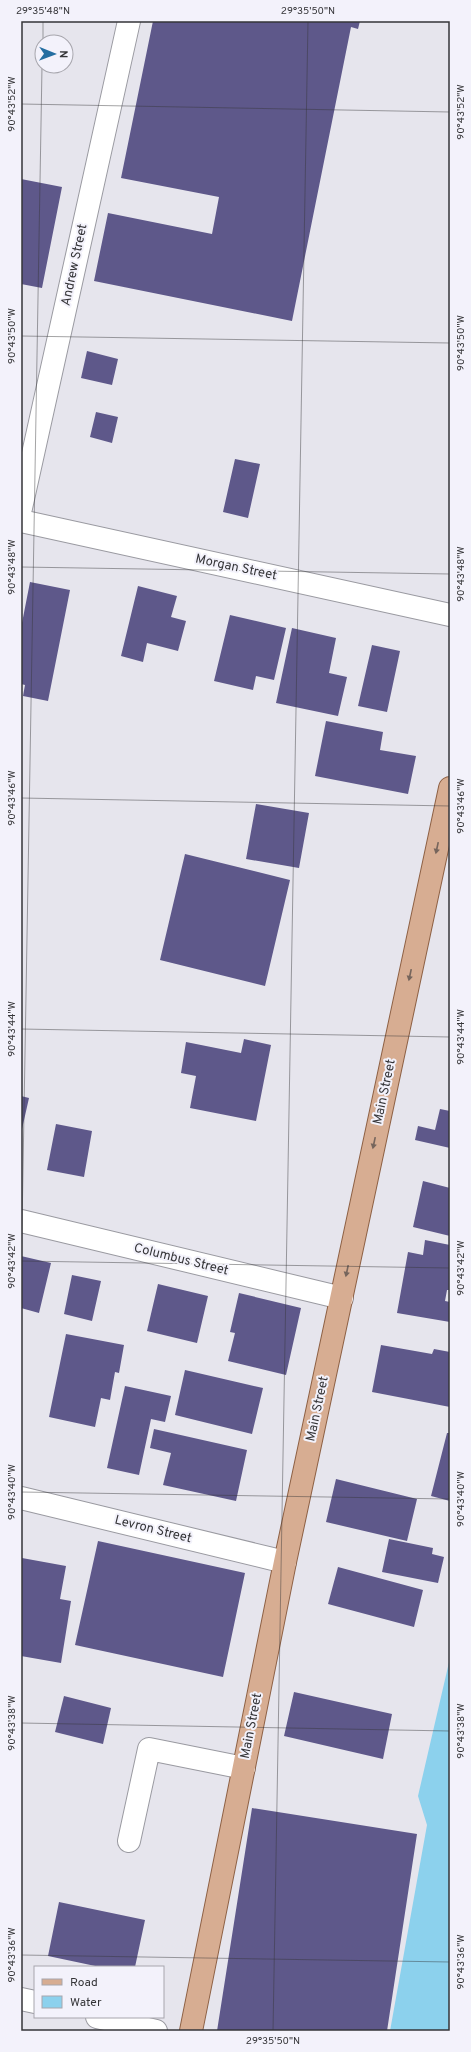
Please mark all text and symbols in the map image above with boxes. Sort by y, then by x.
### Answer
text: 29°35'48"N [16,5,70,18]
text: 29°35'50"N [281,5,335,18]
north arrow [34,34,74,74]
text: N [56,50,70,58]
text: 90°43'52"W [6,76,19,132]
text: 90°43'52"W [455,84,468,140]
street label: Andrew Street [59,222,92,307]
text: 90°43'50"W [6,308,19,364]
text: 90°43'50"W [455,315,468,371]
text: 90°43'48"W [6,539,19,595]
text: 90°43'48"W [455,546,468,602]
street label: Morgan Street [194,552,278,584]
text: 90°43'46"W [6,770,19,826]
text: 90°43'46"W [455,778,468,834]
one-way arrow [434,842,440,854]
one-way arrow [407,969,413,981]
text: 90°43'44"W [6,1001,19,1057]
text: 90°43'44"W [455,1009,468,1065]
street label: Main Street [370,1058,400,1126]
one-way arrow [371,1137,377,1150]
text: 90°43'42"W [6,1233,19,1289]
street label: Columbus Street [132,1240,230,1280]
text: 90°43'42"W [455,1240,468,1296]
one-way arrow [344,1264,350,1277]
street label: Main Street [303,1375,333,1443]
text: 90°43'40"W [6,1464,19,1520]
text: 90°43'40"W [455,1471,468,1527]
street label: Levron Street [113,1513,193,1547]
street label: Main Street [238,1692,266,1760]
text: 90°43'38"W [6,1695,19,1751]
text: 90°43'38"W [455,1703,468,1759]
text: 90°43'36"W [6,1927,19,1983]
text: 90°43'36"W [455,1934,468,1990]
legend [34,1966,164,2018]
text: Road [70,1975,98,1991]
text: Water [70,1995,102,2011]
text: 29°35'50"N [246,2035,300,2048]

